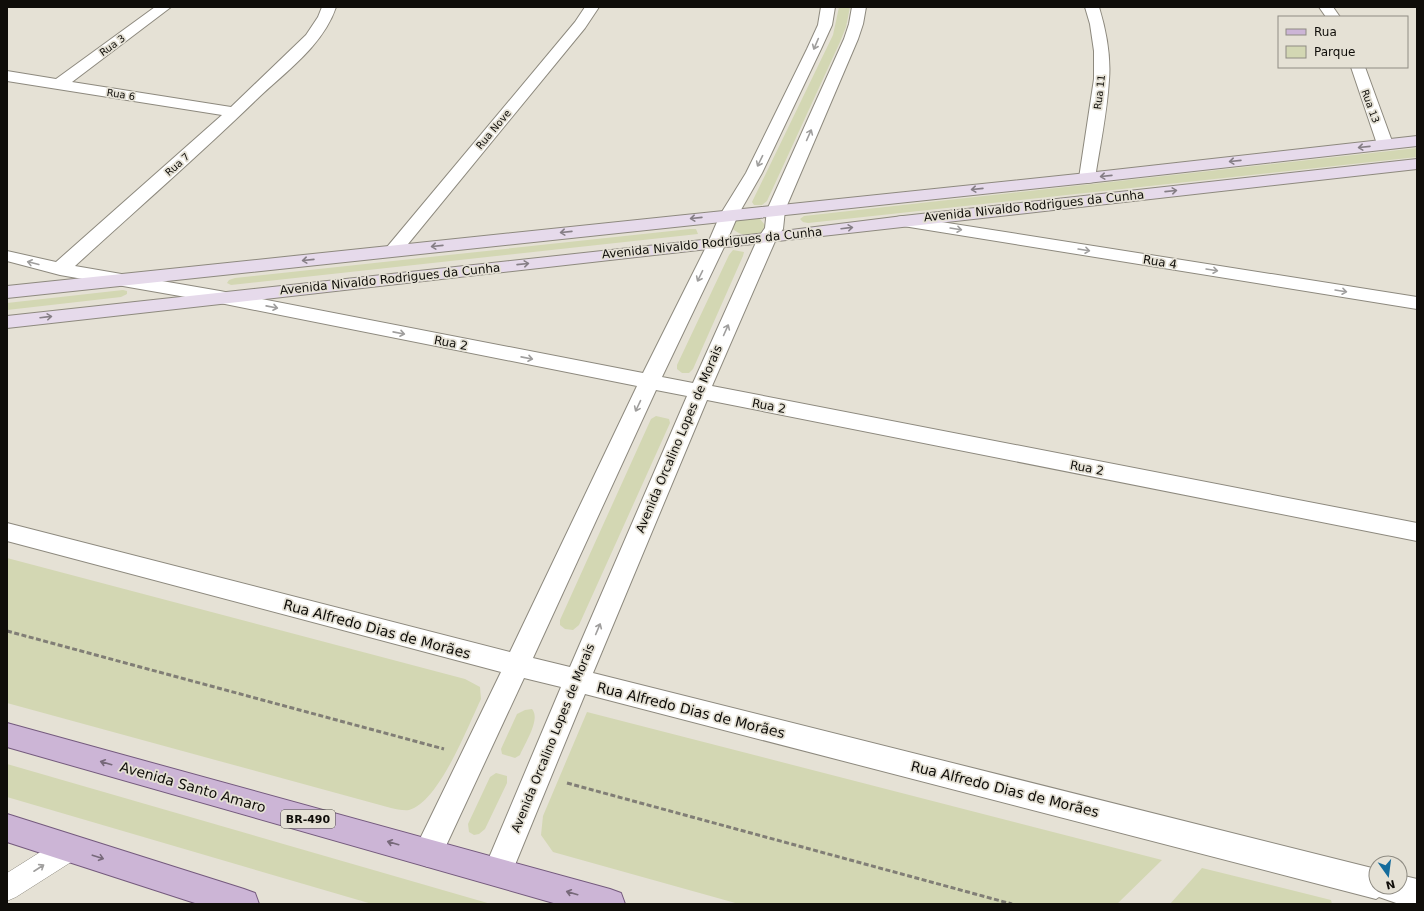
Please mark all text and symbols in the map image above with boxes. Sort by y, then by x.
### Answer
legend [1278,16,1408,68]
text: Rua [1314,25,1337,39]
street label: Rua 3 [98,33,127,58]
one-way arrow [812,38,819,50]
text: Parque [1314,45,1355,59]
street label: Rua 11 [1092,74,1107,110]
street label: Rua 6 [106,87,136,102]
street label: Rua 13 [1359,88,1382,124]
street label: Rua Nove [474,107,513,151]
one-way arrow [806,130,813,142]
one-way arrow [1358,143,1371,150]
street label: Rua 7 [163,151,192,178]
one-way arrow [756,155,763,167]
one-way arrow [1229,157,1242,165]
one-way arrow [1100,172,1113,179]
one-way arrow [971,185,984,193]
street label: Avenida Nivaldo Rodrigues da Cunha [923,187,1145,225]
one-way arrow [1164,187,1177,195]
one-way arrow [690,214,703,222]
street label: Avenida Nivaldo Rodrigues da Cunha [601,224,823,262]
one-way arrow [840,224,853,232]
one-way arrow [949,225,962,233]
one-way arrow [560,228,573,236]
one-way arrow [431,242,444,250]
one-way arrow [1077,246,1090,254]
street label: Rua 4 [1142,252,1178,272]
one-way arrow [302,256,315,264]
one-way arrow [27,258,40,266]
street label: Avenida Nivaldo Rodrigues da Cunha [279,260,501,298]
one-way arrow [516,261,529,268]
one-way arrow [1206,266,1219,274]
one-way arrow [696,270,703,282]
one-way arrow [1334,287,1347,295]
one-way arrow [265,304,278,312]
one-way arrow [39,313,52,321]
one-way arrow [723,324,730,336]
one-way arrow [392,329,405,337]
street label: Rua 2 [433,333,469,353]
street label: Avenida Orcalino Lopes de Morais [633,343,725,535]
one-way arrow [520,354,533,362]
street label: Rua 2 [751,396,787,416]
one-way arrow [634,400,641,412]
street label: Rua 2 [1069,458,1105,478]
street label: Rua Alfredo Dias de Morães [282,596,472,662]
one-way arrow [595,624,602,636]
street label: Avenida Orcalino Lopes de Morais [509,642,597,834]
street label: Rua Alfredo Dias de Morães [595,679,787,741]
street label: Avenida Santo Amaro [118,758,268,816]
street label: Rua Alfredo Dias de Morães [909,758,1101,820]
one-way arrow [100,759,113,766]
road number: BR-490 [281,810,335,828]
one-way arrow [387,839,400,846]
one-way arrow [91,853,103,861]
north arrow [1368,855,1408,895]
one-way arrow [33,864,44,872]
text: N [1384,877,1396,892]
one-way arrow [566,889,579,896]

